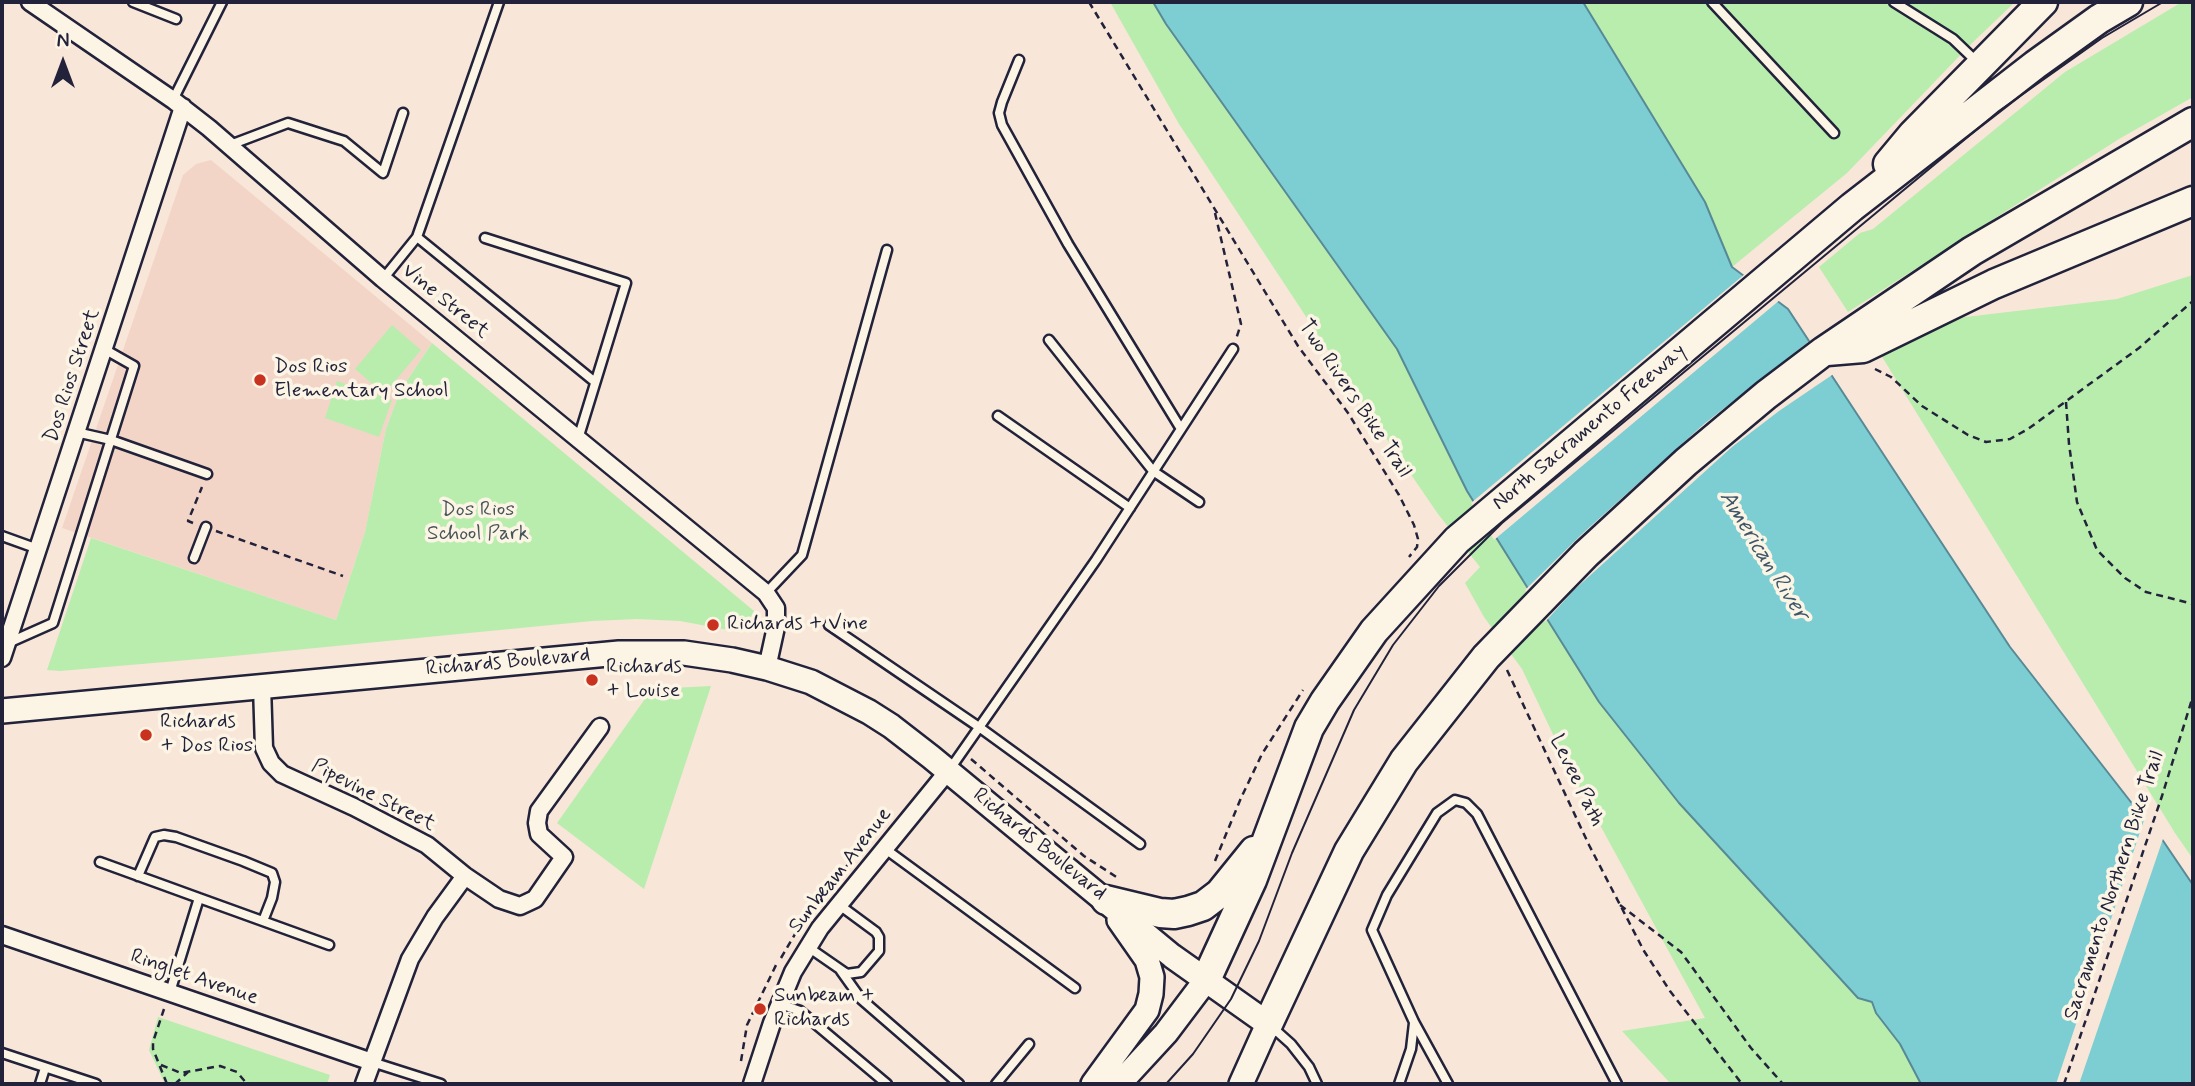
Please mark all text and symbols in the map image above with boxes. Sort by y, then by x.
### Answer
north arrow [28,28,98,98]
text: N [57,29,69,54]
street label: Vine Street [396,259,494,345]
street label: Dos Rios Street [40,306,106,446]
street label: Two Rivers Bike Trail [1292,315,1416,483]
street label: North Sacramento Freeway [1488,339,1692,517]
place label: Dos Rios Elementary School [274,355,449,405]
marker: Dos Rios Elementary School [252,372,268,388]
water label: American River [1712,486,1814,626]
park label: Dos Rios School Park [427,498,529,548]
place label: Richards + Vine [727,612,868,638]
marker: Richards + Vine [705,617,721,633]
street label: Richards Boulevard [425,643,591,683]
place label: Richards + Louise [606,655,682,705]
marker: Richards + Louise [584,672,600,688]
place label: Richards + Dos Rios [160,710,253,760]
marker: Richards + Dos Rios [138,727,154,743]
street label: Levee Path [1543,731,1609,831]
street label: Sacramento Northern Bike Trail [2060,748,2170,1024]
street label: Pipevine Street [307,754,439,838]
street label: Richards Boulevard [967,783,1111,907]
street label: Sunbeam Avenue [784,803,898,939]
street label: Ringlet Avenue [127,944,261,1012]
place label: Sunbeam + Richards [774,984,875,1034]
marker: Sunbeam + Richards [752,1001,768,1017]

